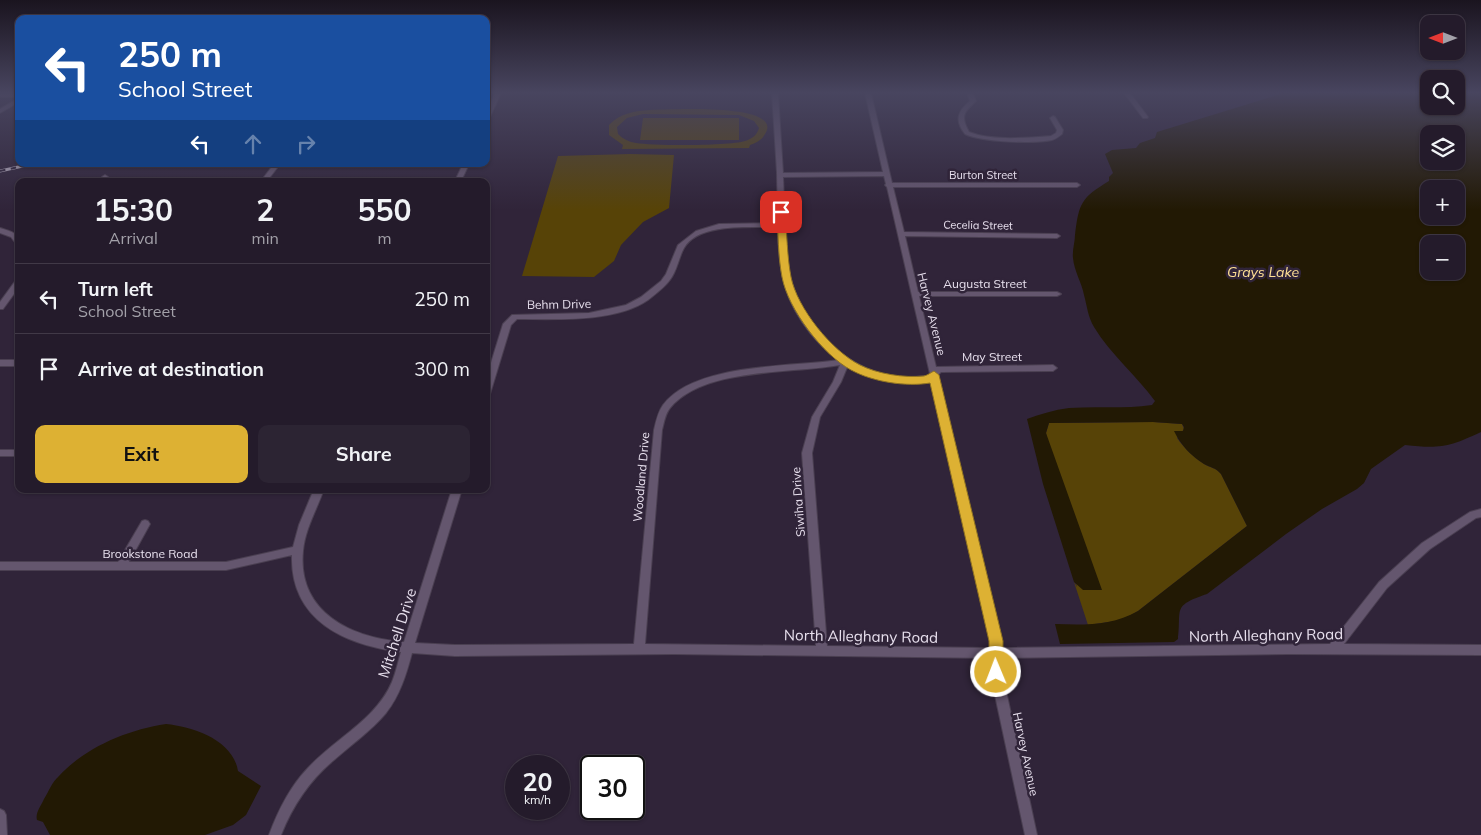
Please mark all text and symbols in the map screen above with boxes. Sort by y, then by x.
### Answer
north arrow [1420,15,1465,60]
map controls [1420,15,1465,280]
text: 250 m [118,32,222,76]
icon: left [35,35,100,100]
button: search [1420,70,1465,115]
text: School Street [118,75,252,103]
button: layers [1420,125,1465,170]
icon: left [186,130,214,158]
icon: ahead [239,130,267,158]
icon: right [292,130,320,158]
street label: Burton Street [949,168,1017,182]
button: + [1420,180,1465,225]
text: 15:30 [94,191,173,229]
text: 2 [256,191,274,229]
text: 550 [357,191,411,229]
pin [760,191,802,233]
icon: arrive [767,198,795,226]
street label: Cecelia Street [943,217,1013,233]
text: Arrival [109,228,158,248]
text: min [252,228,279,248]
text: m [377,228,391,248]
button: − [1420,235,1465,280]
water label: Grays Lake [1227,263,1299,281]
street label: Harvey Avenue [914,271,950,357]
street label: Augusta Street [943,276,1027,291]
text: Turn left [78,277,153,301]
icon: left [35,285,63,313]
text: 250 m [414,287,470,311]
street label: Behm Drive [527,296,591,312]
text: School Street [78,301,176,321]
street label: May Street [962,349,1022,364]
icon: arrive [35,355,63,383]
text: Arrive at destination [78,357,264,381]
text: 300 m [414,357,470,381]
button: Exit [35,425,248,483]
button: Share [258,425,470,483]
street label: Woodland Drive [630,432,652,522]
street label: Siwiha Drive [788,467,808,537]
street label: Brookstone Road [102,546,198,561]
street label: Mitchell Drive [374,586,420,680]
street label: North Alleghany Road [1189,624,1343,646]
street label: North Alleghany Road [784,625,938,647]
position arrow [969,645,1021,697]
street label: Harvey Avenue [1010,711,1042,797]
speed limit sign: 30 [580,755,645,820]
text: 20 [522,766,553,797]
text: km/h [524,792,551,807]

